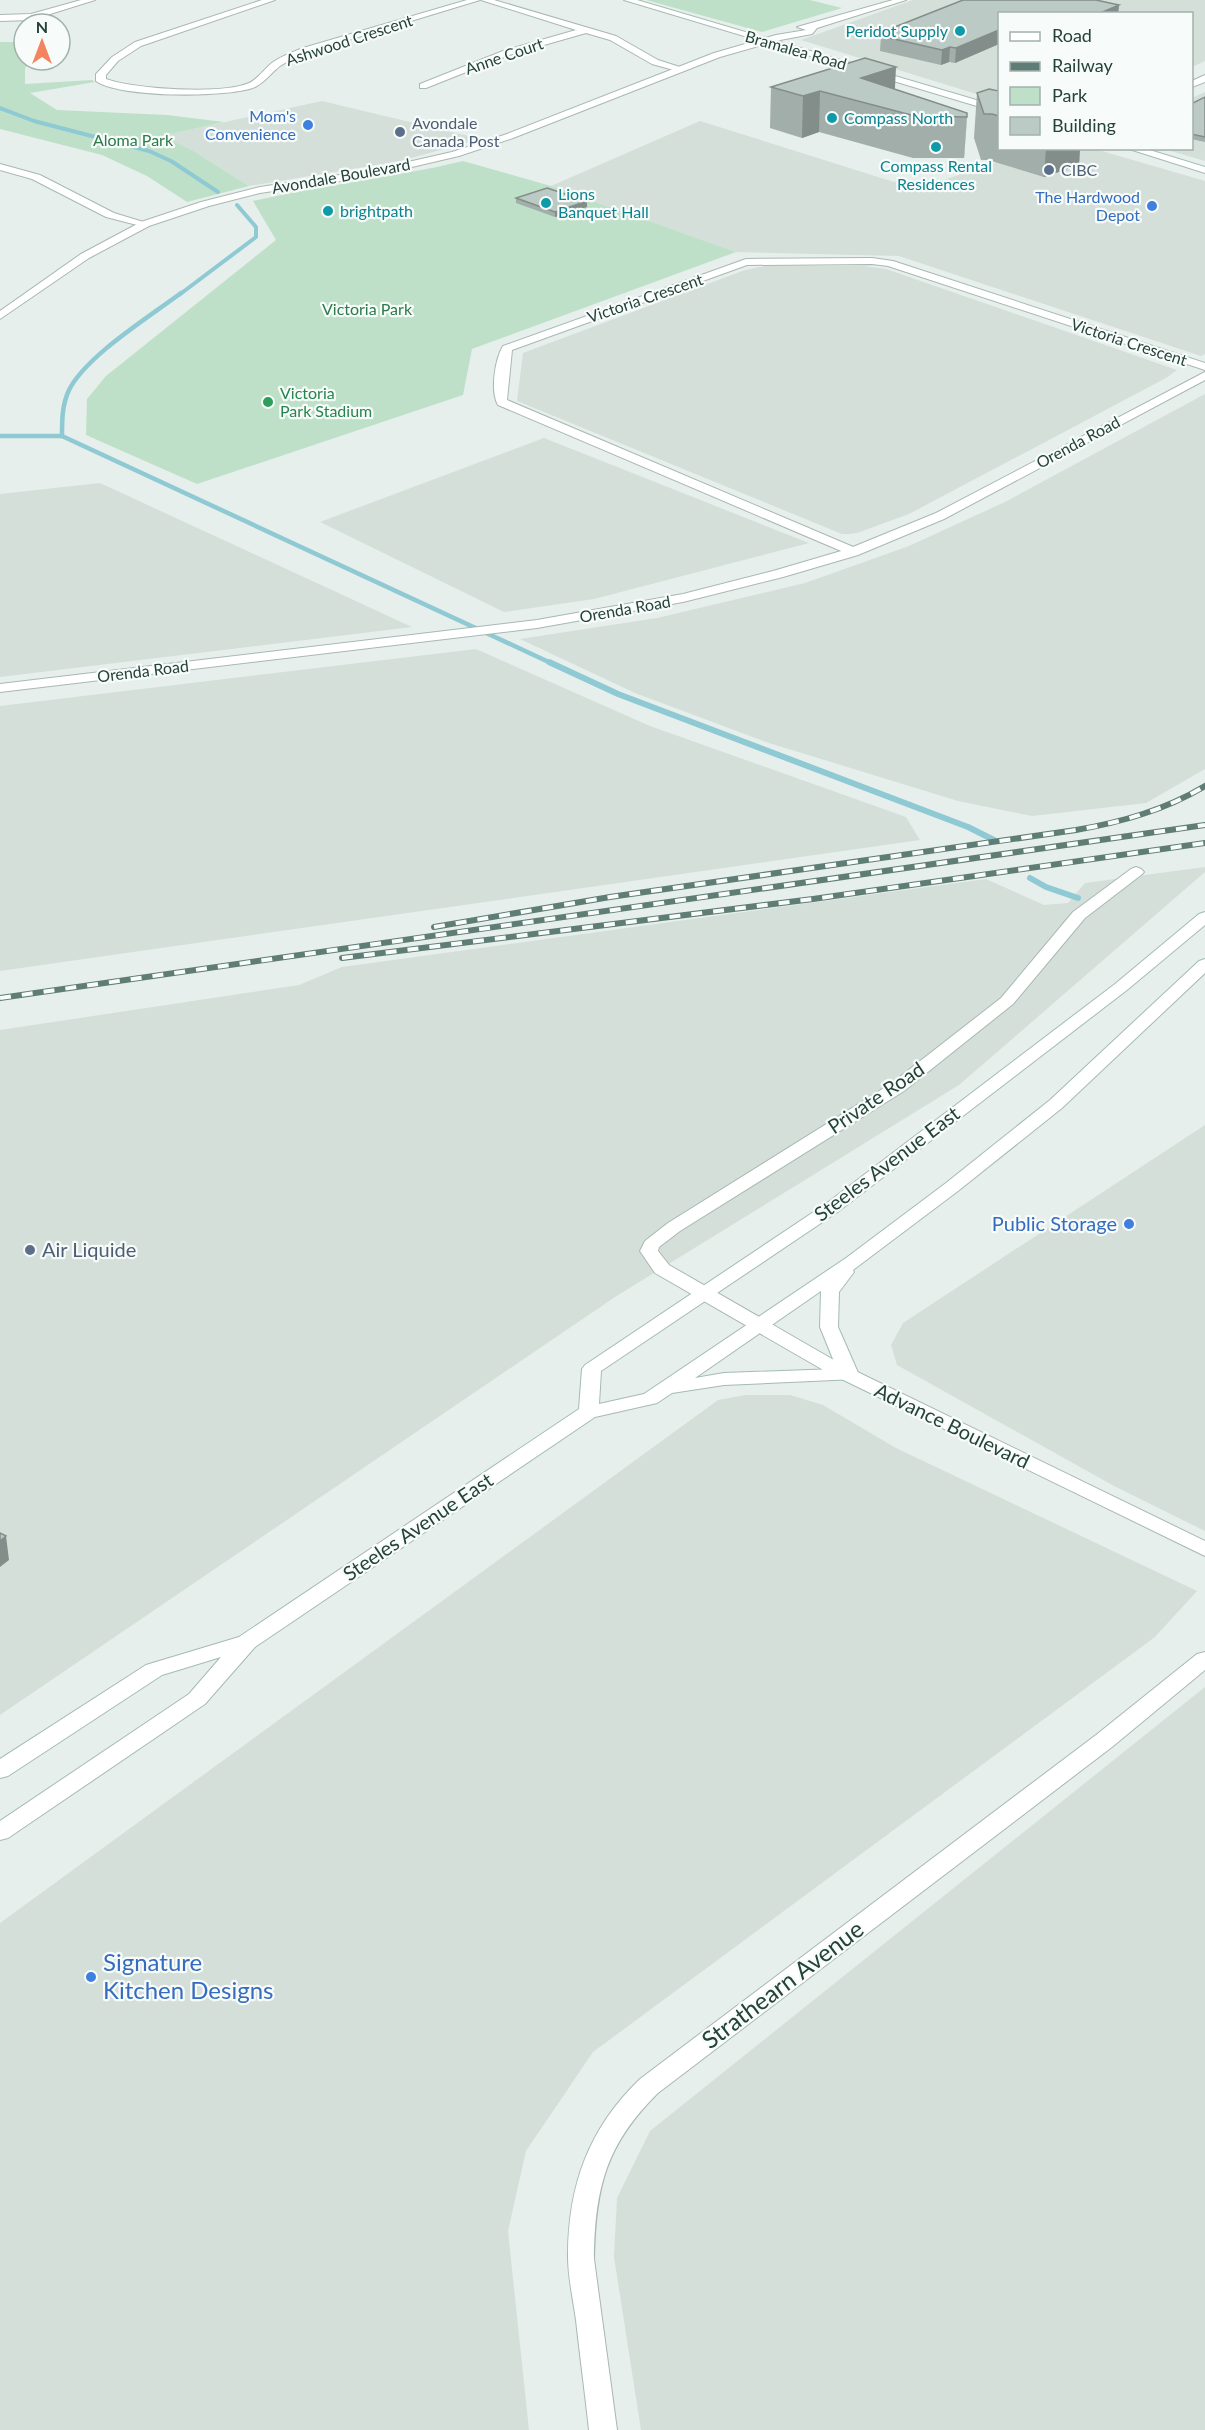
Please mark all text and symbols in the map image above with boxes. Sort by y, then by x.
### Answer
street label: Ashwood Crescent [283,10,415,69]
north arrow [12,12,72,72]
legend [998,12,1193,150]
text: N [36,17,48,36]
place label: Peridot Supply [846,21,949,40]
marker: Peridot Supply [953,24,967,38]
text: Road [1052,24,1092,46]
street label: Bramalea Road [743,26,849,73]
street label: Anne Court [462,33,546,78]
text: Railway [1052,54,1113,76]
text: Park [1052,84,1088,106]
place label: Mom's Convenience [205,106,296,143]
place label: Compass North [844,108,953,127]
marker: Compass North [825,111,839,125]
place label: Avondale Canada Post [412,113,500,150]
text: Building [1052,114,1116,136]
marker: Mom's Convenience [301,118,315,132]
marker: Avondale Canada Post [393,125,407,139]
park label: Aloma Park [93,130,174,149]
marker: Compass Rental Residences [929,140,943,154]
street label: Avondale Boulevard [270,154,412,197]
place label: Compass Rental Residences [880,156,992,193]
place label: CIBC [1061,160,1098,179]
marker: CIBC [1042,163,1056,177]
place label: Lions Banquet Hall [558,184,649,221]
place label: The Hardwood Depot [1035,187,1140,224]
marker: Lions Banquet Hall [539,196,553,210]
marker: The Hardwood Depot [1145,199,1159,213]
place label: brightpath [340,201,413,220]
marker: brightpath [321,204,335,218]
street label: Victoria Crescent [585,269,705,326]
park label: Victoria Park [322,299,413,318]
street label: Victoria Crescent [1069,314,1190,369]
place label: Victoria Park Stadium [280,383,372,420]
marker: Victoria Park Stadium [261,395,275,409]
street label: Orenda Road [1033,412,1123,472]
street label: Orenda Road [578,591,672,626]
street label: Orenda Road [96,655,190,686]
street label: Private Road [823,1056,928,1138]
street label: Steeles Avenue East [809,1101,964,1226]
place label: Public Storage [992,1211,1117,1235]
marker: Public Storage [1122,1217,1136,1231]
place label: Air Liquide [42,1237,136,1261]
marker: Air Liquide [23,1243,37,1257]
street label: Advance Boulevard [871,1377,1034,1473]
street label: Steeles Avenue East [338,1467,497,1585]
street label: Strathearn Avenue [696,1914,869,2054]
place label: Signature Kitchen Designs [103,1947,273,2004]
marker: Signature Kitchen Designs [84,1970,98,1984]

